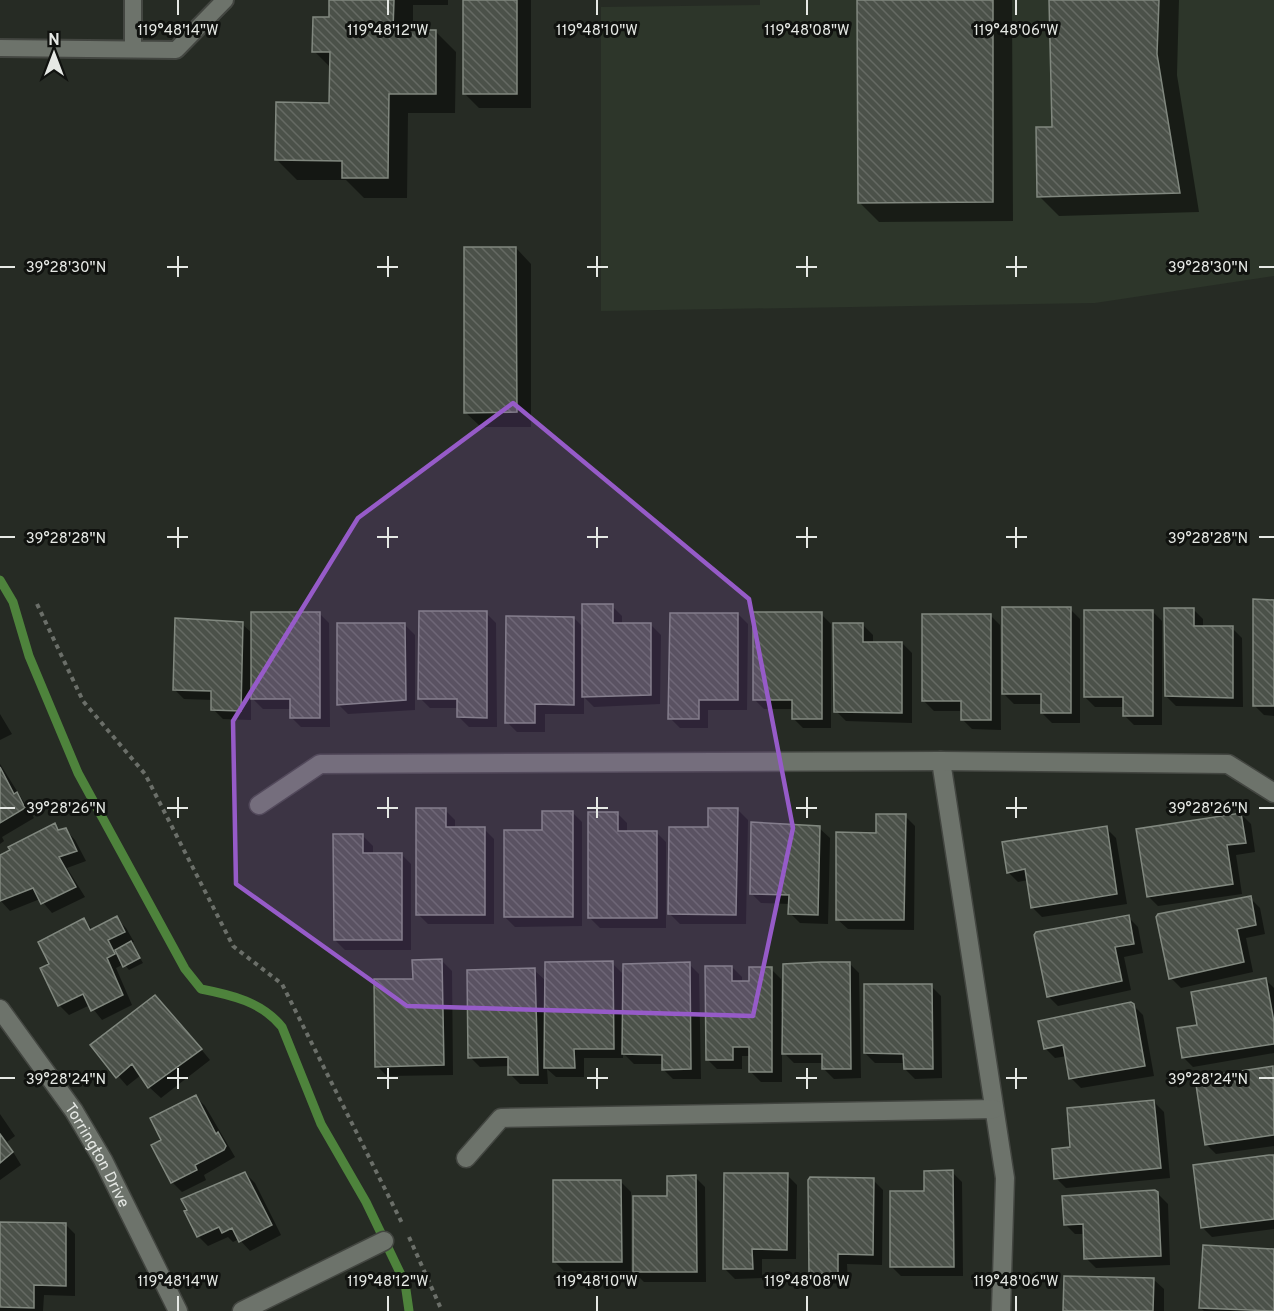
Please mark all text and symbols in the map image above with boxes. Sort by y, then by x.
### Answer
text: 119°48'14"W [137,22,219,41]
text: 119°48'12"W [347,22,429,41]
text: 119°48'10"W [556,22,638,41]
text: 119°48'08"W [764,22,850,41]
text: 119°48'06"W [973,22,1059,41]
north arrow [24,24,84,84]
text: N [48,31,60,51]
text: 39°28'30"N [26,259,106,278]
text: 39°28'30"N [1168,259,1248,278]
text: 39°28'28"N [26,530,106,549]
text: 39°28'28"N [1168,530,1248,549]
text: 39°28'26"N [26,800,106,819]
text: 39°28'26"N [1168,800,1248,819]
text: 39°28'24"N [26,1071,106,1090]
text: 39°28'24"N [1168,1071,1248,1090]
street label: Torrington Drive [59,1099,133,1211]
text: 119°48'14"W [137,1273,219,1292]
text: 119°48'12"W [347,1273,429,1292]
text: 119°48'10"W [556,1273,638,1292]
text: 119°48'08"W [764,1273,850,1292]
text: 119°48'06"W [973,1273,1059,1292]

